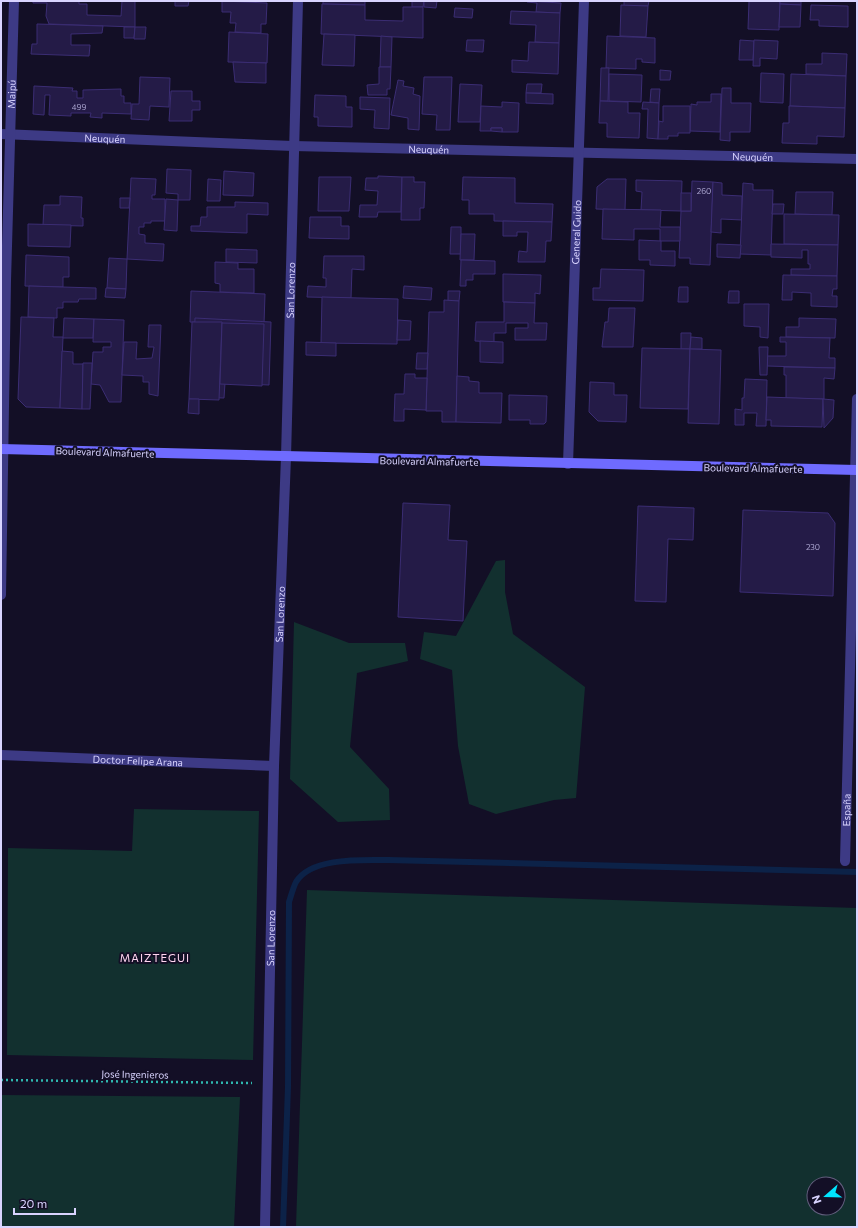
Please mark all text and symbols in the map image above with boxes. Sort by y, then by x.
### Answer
street label: Maipú [5,80,18,109]
house number: 499 [72,102,86,112]
street label: Neuquén [84,131,126,145]
street label: Neuquén [408,143,449,156]
street label: Neuquén [732,150,773,163]
house number: 260 [697,186,711,196]
street label: General Guido [569,200,583,265]
street label: San Lorenzo [284,262,297,319]
street label: Boulevard Almafuerte [55,444,155,460]
street label: Boulevard Almafuerte [379,454,479,468]
street label: Boulevard Almafuerte [703,461,803,475]
house number: 230 [806,542,820,552]
street label: San Lorenzo [273,586,287,643]
street label: Doctor Felipe Arana [93,753,183,768]
street label: España [840,794,853,826]
street label: San Lorenzo [264,910,277,966]
district label: MAIZTEGUI [120,951,190,964]
street label: José Ingenieros [101,1067,169,1081]
north arrow [806,1176,846,1216]
scale bar [14,1190,75,1216]
text: N [809,1193,824,1206]
text: 20 m [20,1196,47,1210]

